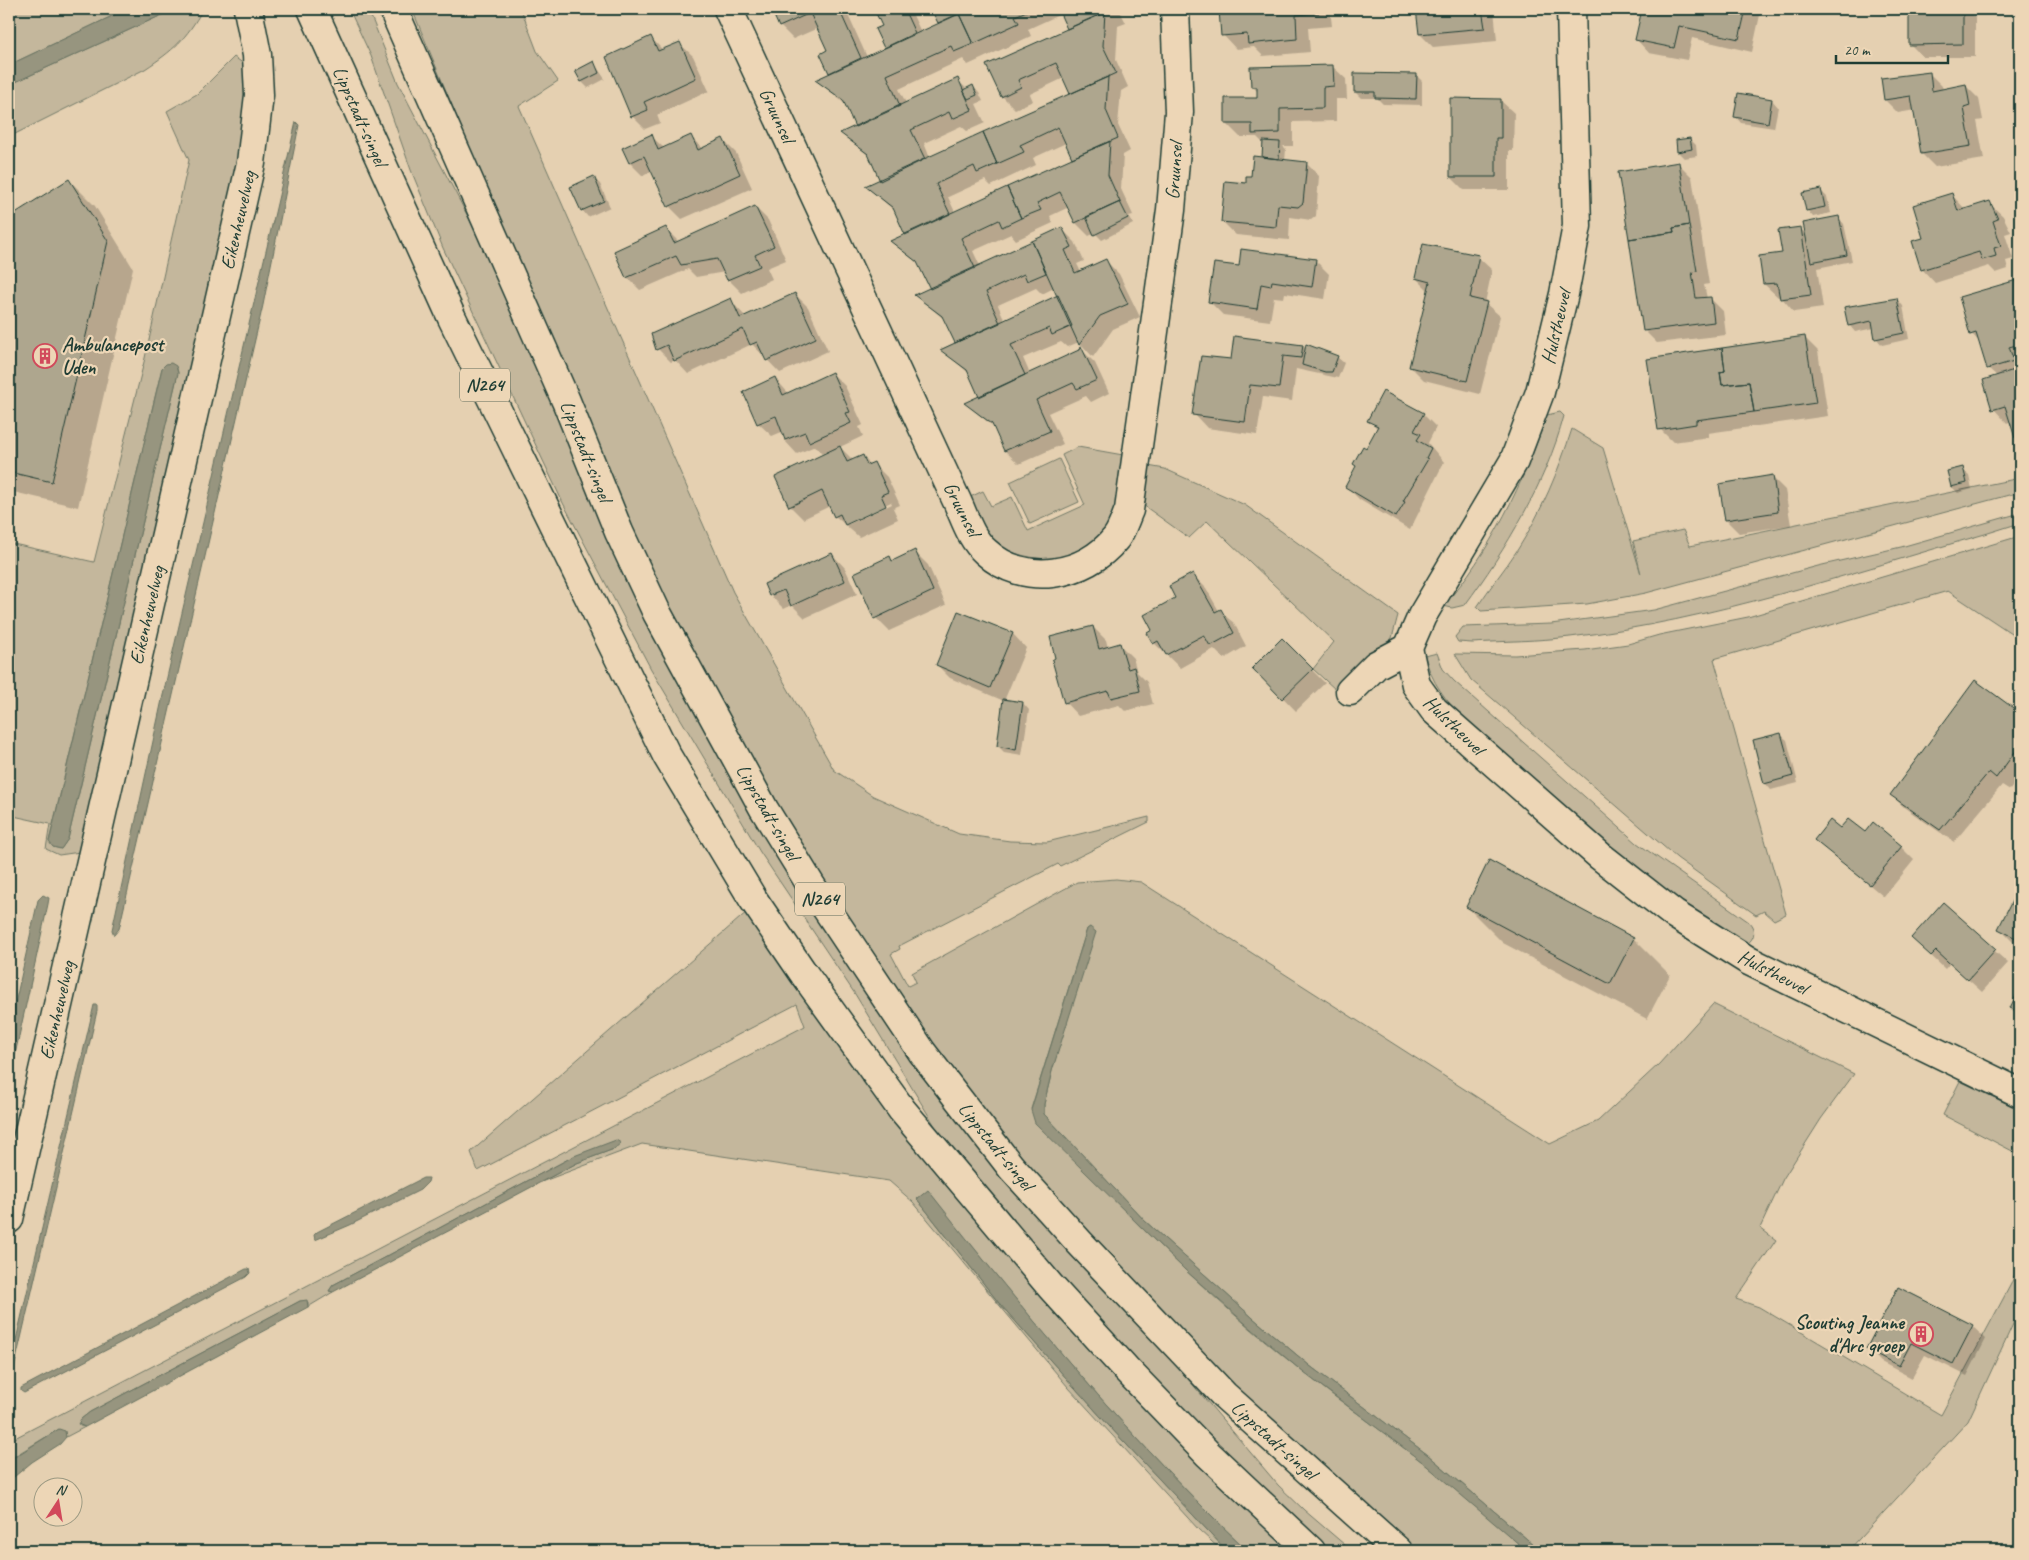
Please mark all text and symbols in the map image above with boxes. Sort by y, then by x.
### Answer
scale bar [1836,32,1949,64]
text: 20 m [1844,41,1871,60]
street label: Lippstadt-singel [327,62,395,173]
street label: Gruunsel [754,84,802,150]
street label: Gruunsel [1160,138,1189,201]
street label: Eikenheuvelweg [215,167,262,272]
street label: Hulstheuvel [1535,284,1577,367]
place label: Ambulancepost Uden [62,332,165,380]
building icon: Ambulancepost Uden [32,343,58,369]
road number: N264 [460,368,510,402]
street label: Lippstadt-singel [554,397,619,508]
street label: Gruunsel [938,478,988,543]
street label: Eikenheuvelweg [124,562,171,667]
street label: Hulstheuvel [1418,690,1492,763]
street label: Lippstadt-singel [731,760,807,868]
road number: N264 [795,882,845,916]
street label: Hulstheuvel [1734,944,1815,1002]
street label: Eikenheuvelweg [34,957,81,1062]
street label: Lippstadt-singel [953,1097,1042,1198]
place label: Scouting Jeanne d'Arc groep [1795,1310,1905,1358]
building icon: Scouting Jeanne d'Arc groep [1908,1321,1934,1347]
street label: Lippstadt-singel [1226,1395,1325,1487]
north arrow [32,1478,82,1528]
text: N [55,1481,69,1499]

